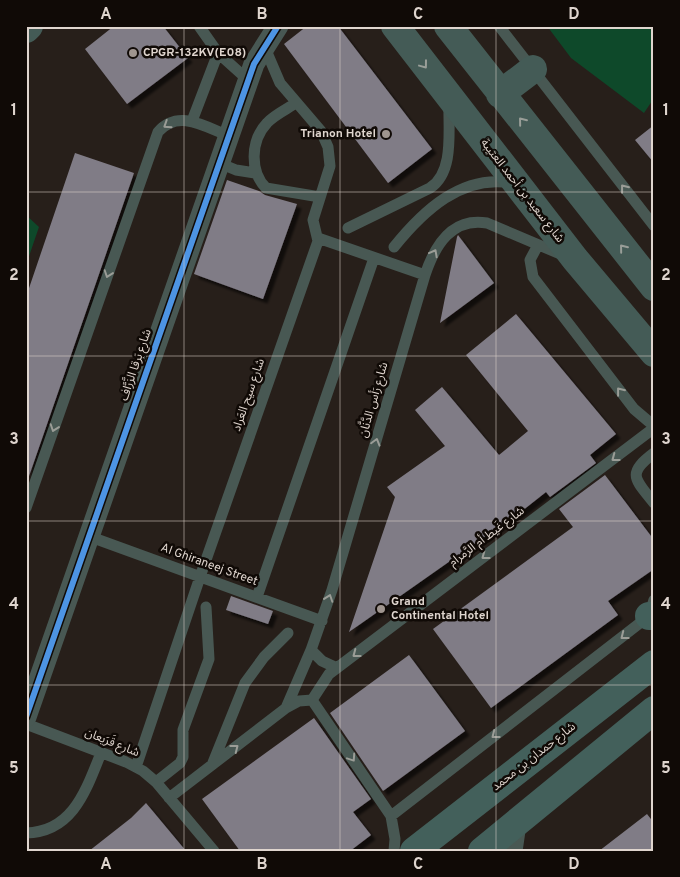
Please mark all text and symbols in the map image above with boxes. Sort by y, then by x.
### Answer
text: A [100,5,112,25]
text: B [256,5,268,25]
text: C [413,5,423,25]
text: D [568,5,580,25]
place label: CPGR-132KV(E08) [143,45,246,61]
marker: CPGR-132KV(E08) [127,47,139,59]
one-way arrow [418,59,427,69]
text: 1 [11,101,17,121]
text: 1 [663,101,669,121]
one-way arrow [518,118,527,127]
one-way arrow [163,119,173,128]
place label: Trianon Hotel [300,126,376,142]
marker: Trianon Hotel [380,128,392,140]
street label: شارع سعيد بن أحمد العتيبة [476,136,568,246]
one-way arrow [621,184,630,194]
one-way arrow [620,245,629,254]
one-way arrow [427,250,437,259]
text: 2 [9,266,19,286]
text: 2 [661,266,671,286]
one-way arrow [104,269,114,278]
street label: شارع بَرقا الزَّرَّاف [115,326,156,403]
street label: شارع سيح العَراد [229,356,269,434]
street label: شارع رَأس الدَّنَّان [354,360,392,440]
one-way arrow [618,388,626,397]
one-way arrow [50,423,60,431]
text: 3 [9,430,19,450]
text: 3 [661,430,671,450]
one-way arrow [370,438,380,447]
one-way arrow [612,452,621,460]
street label: شارع غَيط أم الرَّمرام [446,503,528,571]
street label: Al Ghiraneej Street [158,540,260,590]
one-way arrow [482,550,491,558]
one-way arrow [324,594,334,602]
place label: Grand Continental Hotel [391,594,489,624]
text: 4 [9,595,19,615]
text: 4 [661,595,671,615]
marker: Grand Continental Hotel [375,603,387,615]
one-way arrow [621,630,630,638]
one-way arrow [353,648,362,656]
street label: شارع حمدان بن محمد [489,719,579,795]
street label: شارع قَرَيعان [82,724,142,761]
one-way arrow [492,730,501,738]
one-way arrow [230,744,239,753]
one-way arrow [346,753,355,762]
text: 5 [9,759,19,779]
text: 5 [661,759,671,779]
text: A [100,855,112,875]
text: B [256,855,268,875]
text: C [413,855,423,875]
text: D [568,855,580,875]

